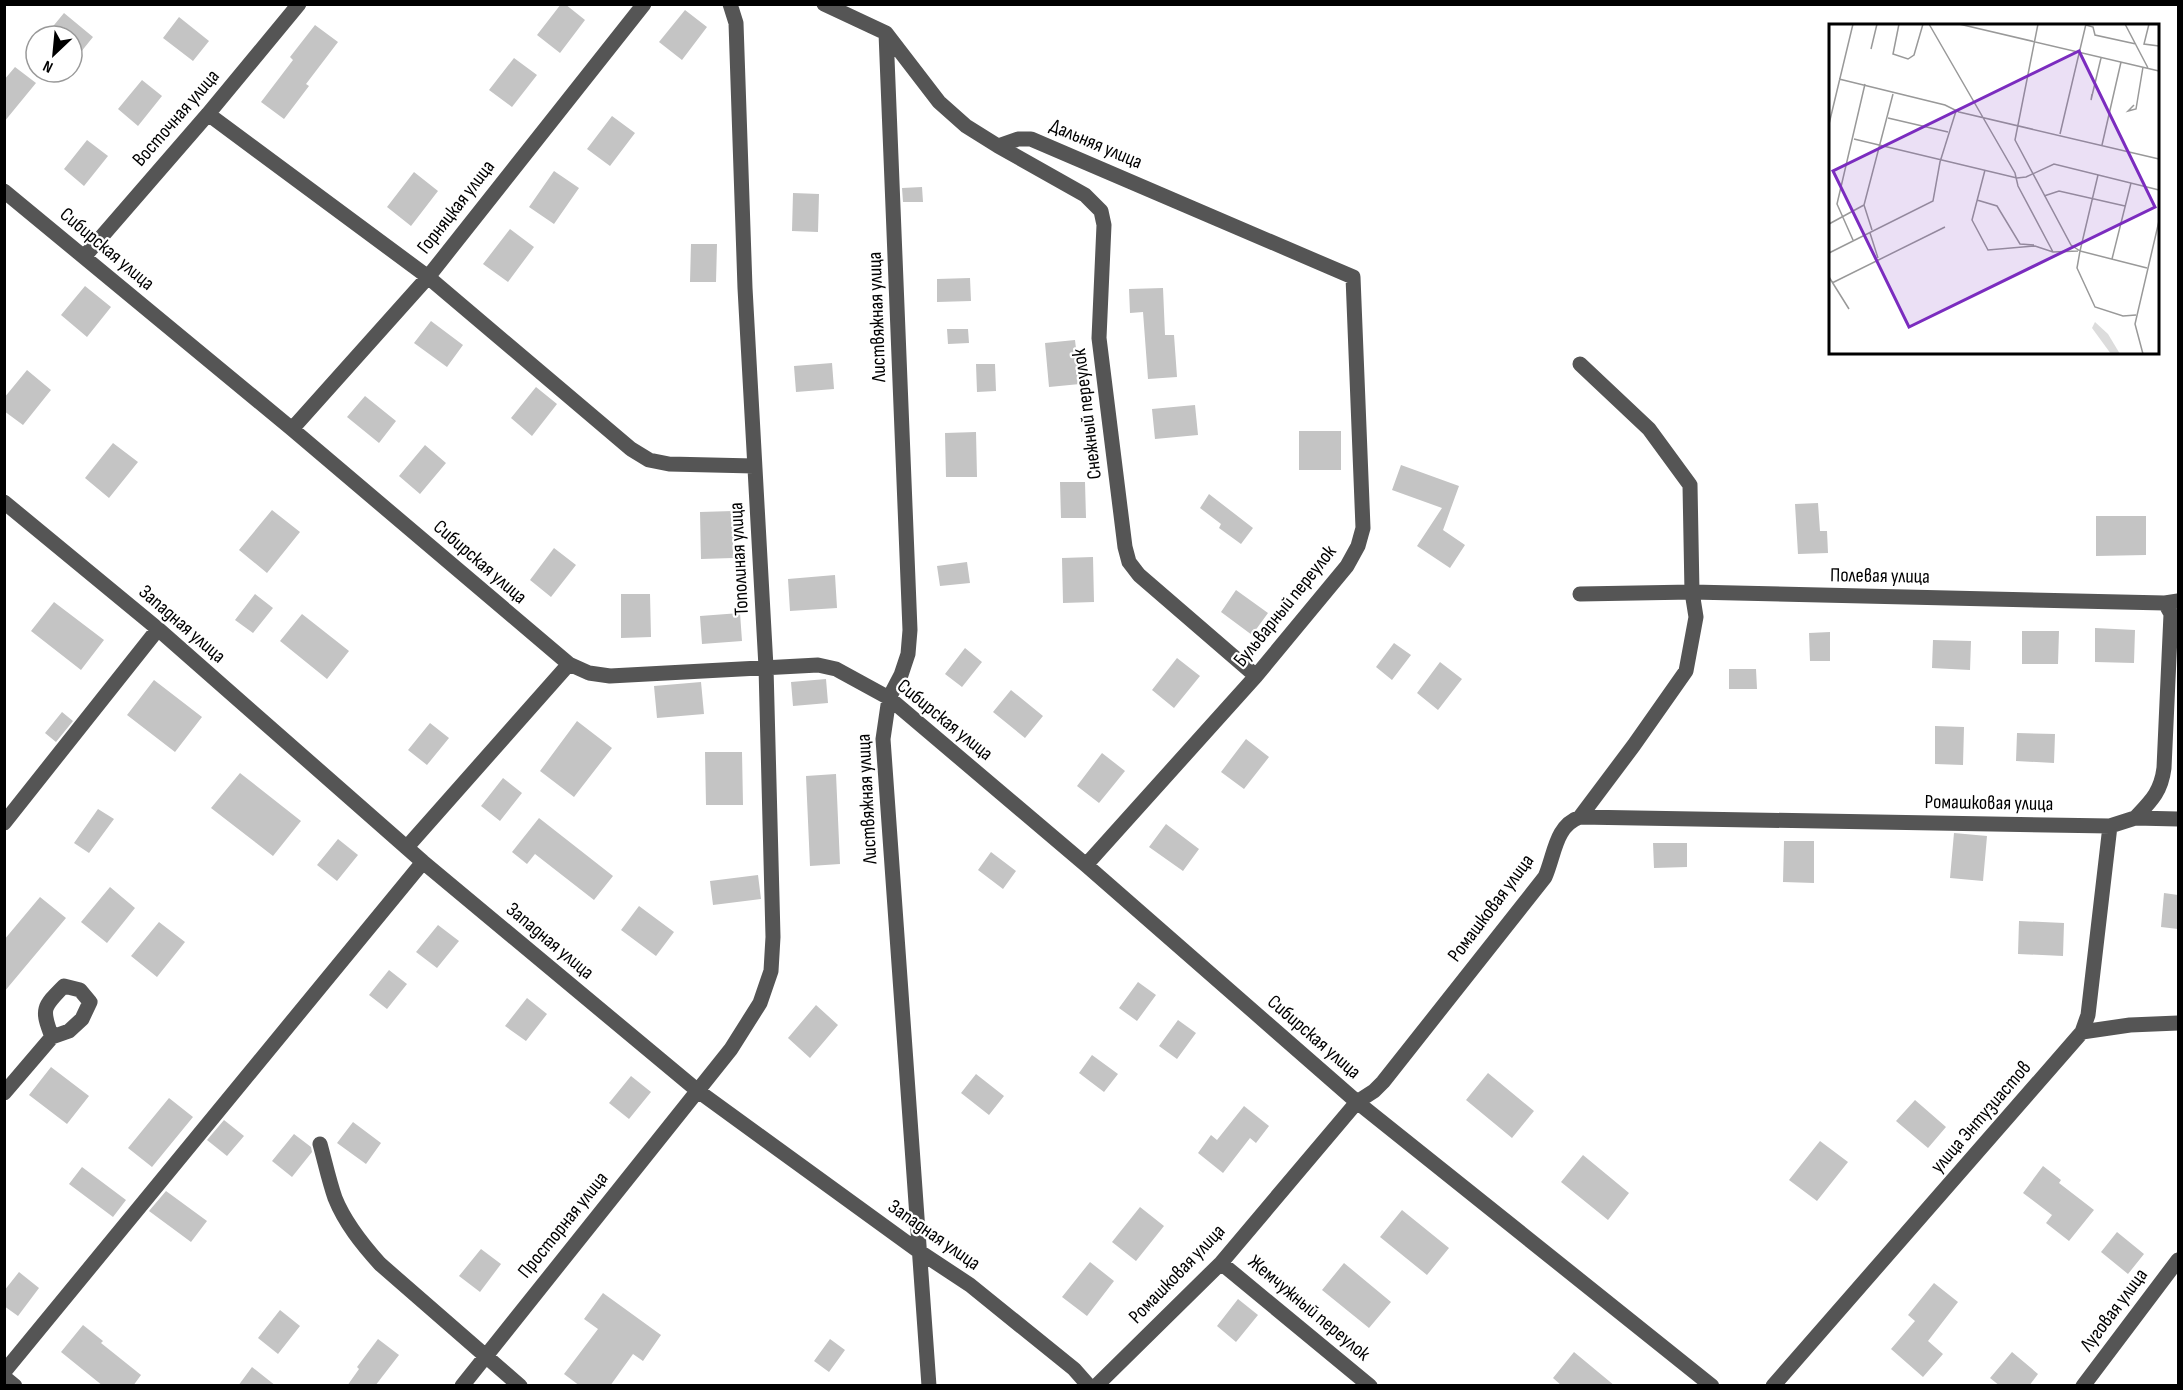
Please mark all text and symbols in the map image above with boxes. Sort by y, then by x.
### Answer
north arrow [24,24,84,84]
inset map [1829,24,2159,354]
text: N [40,56,56,77]
street label: Восточная улица [127,65,225,171]
street label: Дальняя улица [1046,114,1146,174]
street label: Горняцкая улица [412,155,500,259]
street label: Сибирская улица [55,202,159,296]
street label: Листвяжная улица [863,251,891,384]
street label: Снежный переулок [1067,347,1107,481]
street label: Тополиная улица [724,502,754,616]
street label: Сибирская улица [428,515,532,609]
street label: Бульварный переулок [1228,540,1342,672]
street label: Полевая улица [1830,563,1930,589]
street label: Западная улица [134,580,230,668]
street label: Сибирская улица [892,674,998,766]
street label: Листвяжная улица [852,733,882,866]
street label: Ромашковая улица [1925,790,2053,816]
street label: Ромашковая улица [1443,849,1539,967]
street label: Западная улица [501,897,599,985]
street label: Сибирская улица [1262,990,1366,1084]
street label: улица Энтузиастов [1926,1056,2036,1178]
street label: Просторная улица [513,1167,613,1283]
street label: Западная улица [883,1194,985,1276]
street label: Ромашковая улица [1124,1219,1230,1329]
street label: Жемчужный переулок [1243,1250,1375,1366]
street label: Луговая улица [2075,1264,2153,1357]

